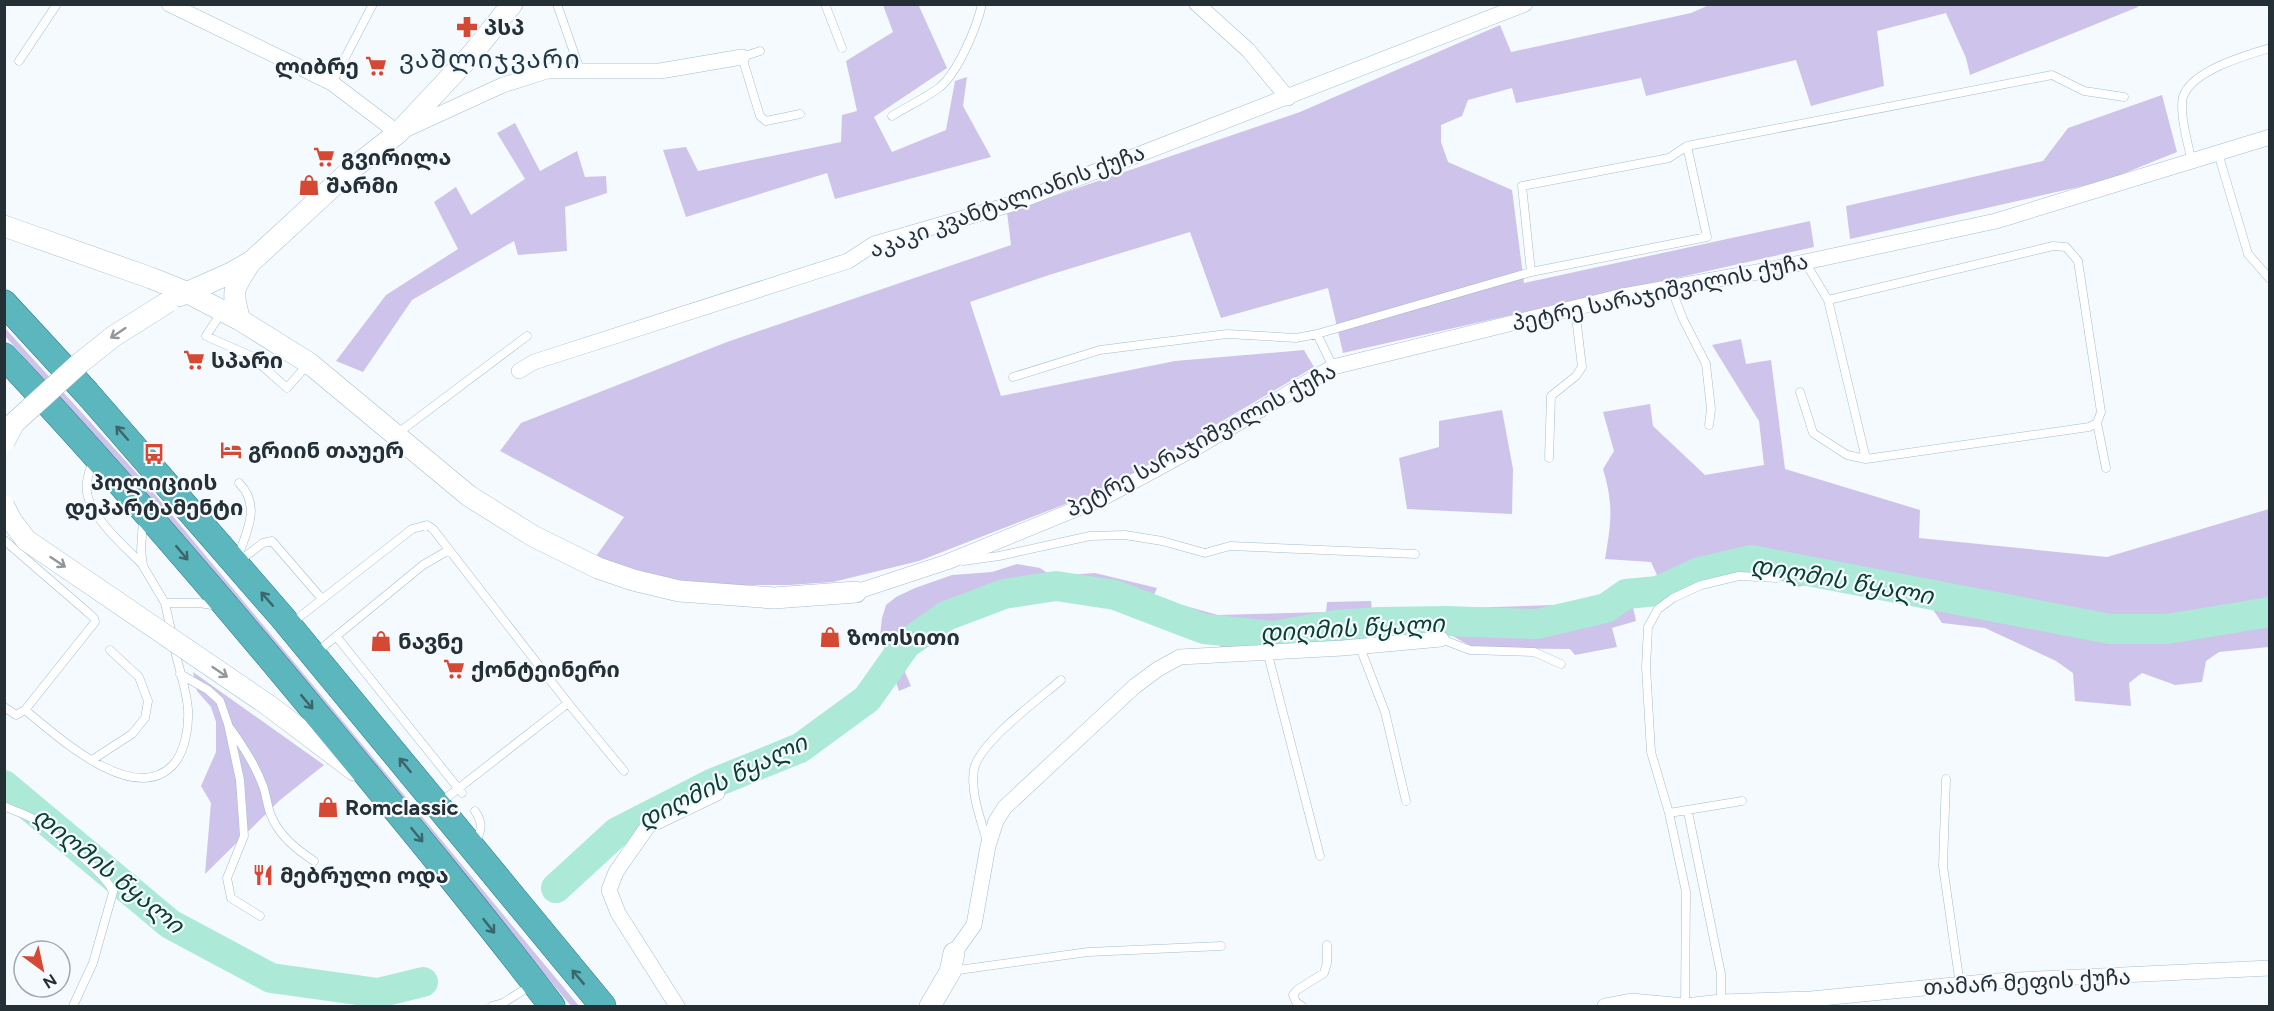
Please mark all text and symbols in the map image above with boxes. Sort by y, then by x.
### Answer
place label: პსპ [484,14,524,41]
pharmacy icon: პსპ [455,15,479,39]
district label: ვაშლიჯვარი [399,43,581,75]
place label: ლიბრე [275,53,359,80]
supermarket icon: ლიბრე [364,54,388,78]
street label: აკაკი კვანტალიანის ქუჩა [866,139,1148,263]
place label: გვირილა [341,144,451,171]
supermarket icon: გვირილა [312,145,336,169]
place label: შარმი [326,172,398,199]
shop icon: შარმი [297,173,321,197]
street label: პეტრე სარაჯიშვილის ქუჩა [1509,247,1811,337]
one-way arrow [110,327,127,339]
place label: სპარი [211,347,283,374]
supermarket icon: სპარი [182,348,206,372]
street label: პეტრე სარაჯიშვილის ქუჩა [1061,357,1341,523]
one-way arrow [115,425,129,441]
place label: გრიინ თაუერ [248,437,404,464]
hotel icon: გრიინ თაუერ [219,438,243,462]
bus stop icon: პოლიციის დეპარტამენტი [142,442,166,466]
place label: პოლიციის დეპარტამენტი [65,469,243,521]
one-way arrow [175,545,189,560]
water label: დიღმის წყალი [1748,550,1937,611]
one-way arrow [49,556,66,568]
one-way arrow [260,592,274,607]
water label: დიღმის წყალი [1259,609,1446,647]
place label: ზოოსითი [847,624,960,651]
shop icon: ზოოსითი [818,625,842,649]
place label: ნავნე [398,628,464,655]
shop icon: ნავნე [369,629,393,653]
place label: ქონტეინერი [471,656,620,683]
supermarket icon: ქონტეინერი [442,657,466,681]
one-way arrow [211,666,227,678]
one-way arrow [301,694,314,710]
water label: დიღმის წყალი [633,727,813,835]
one-way arrow [398,758,411,774]
place label: Romclassic [345,794,459,821]
shop icon: Romclassic [316,795,340,819]
water label: დიღმის წყალი [28,801,191,940]
one-way arrow [410,827,424,842]
place label: მებრული ოდა [280,862,449,889]
restaurant icon: მებრული ოდა [251,863,275,887]
one-way arrow [483,917,496,933]
north arrow [12,939,72,999]
street label: თამარ მეფის ქუჩა [1923,963,2131,1001]
text: N [40,970,60,992]
one-way arrow [571,970,585,985]

